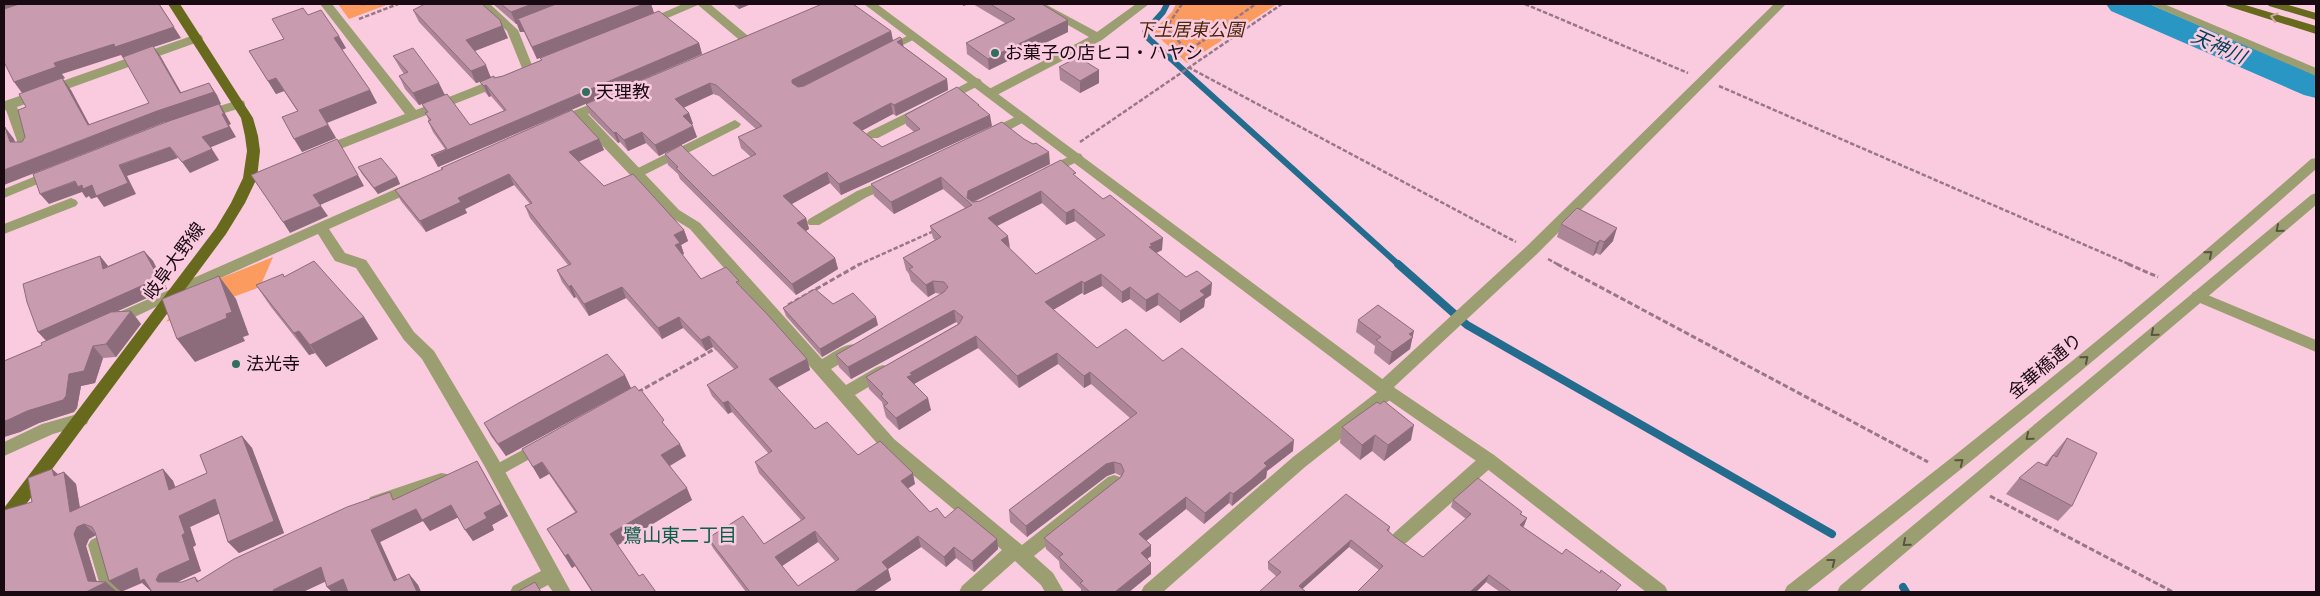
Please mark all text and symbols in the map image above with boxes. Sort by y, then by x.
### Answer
one-way arrow [2270,12,2278,22]
park label: 下土居東公園 [1136,20,1247,40]
water label: 天神川 [2188,25,2251,68]
place label: お菓子の店ヒコ・ハヤシ [1005,43,1203,63]
marker: お菓子の店ヒコ・ハヤシ [989,47,1001,59]
place label: 天理教 [596,82,650,102]
marker: 天理教 [580,86,592,98]
street label: 岐阜大野線 [139,219,209,303]
one-way arrow [2276,223,2285,231]
one-way arrow [2204,251,2213,260]
one-way arrow [2151,327,2160,336]
street label: 金華橋通り [2004,329,2086,403]
place label: 法光寺 [246,354,300,374]
one-way arrow [2079,356,2088,364]
marker: 法光寺 [230,358,242,370]
one-way arrow [2026,432,2035,441]
one-way arrow [1954,460,1963,468]
district label: 鷺山東二丁目 [623,525,737,546]
one-way arrow [1903,537,1912,545]
one-way arrow [1826,560,1835,568]

